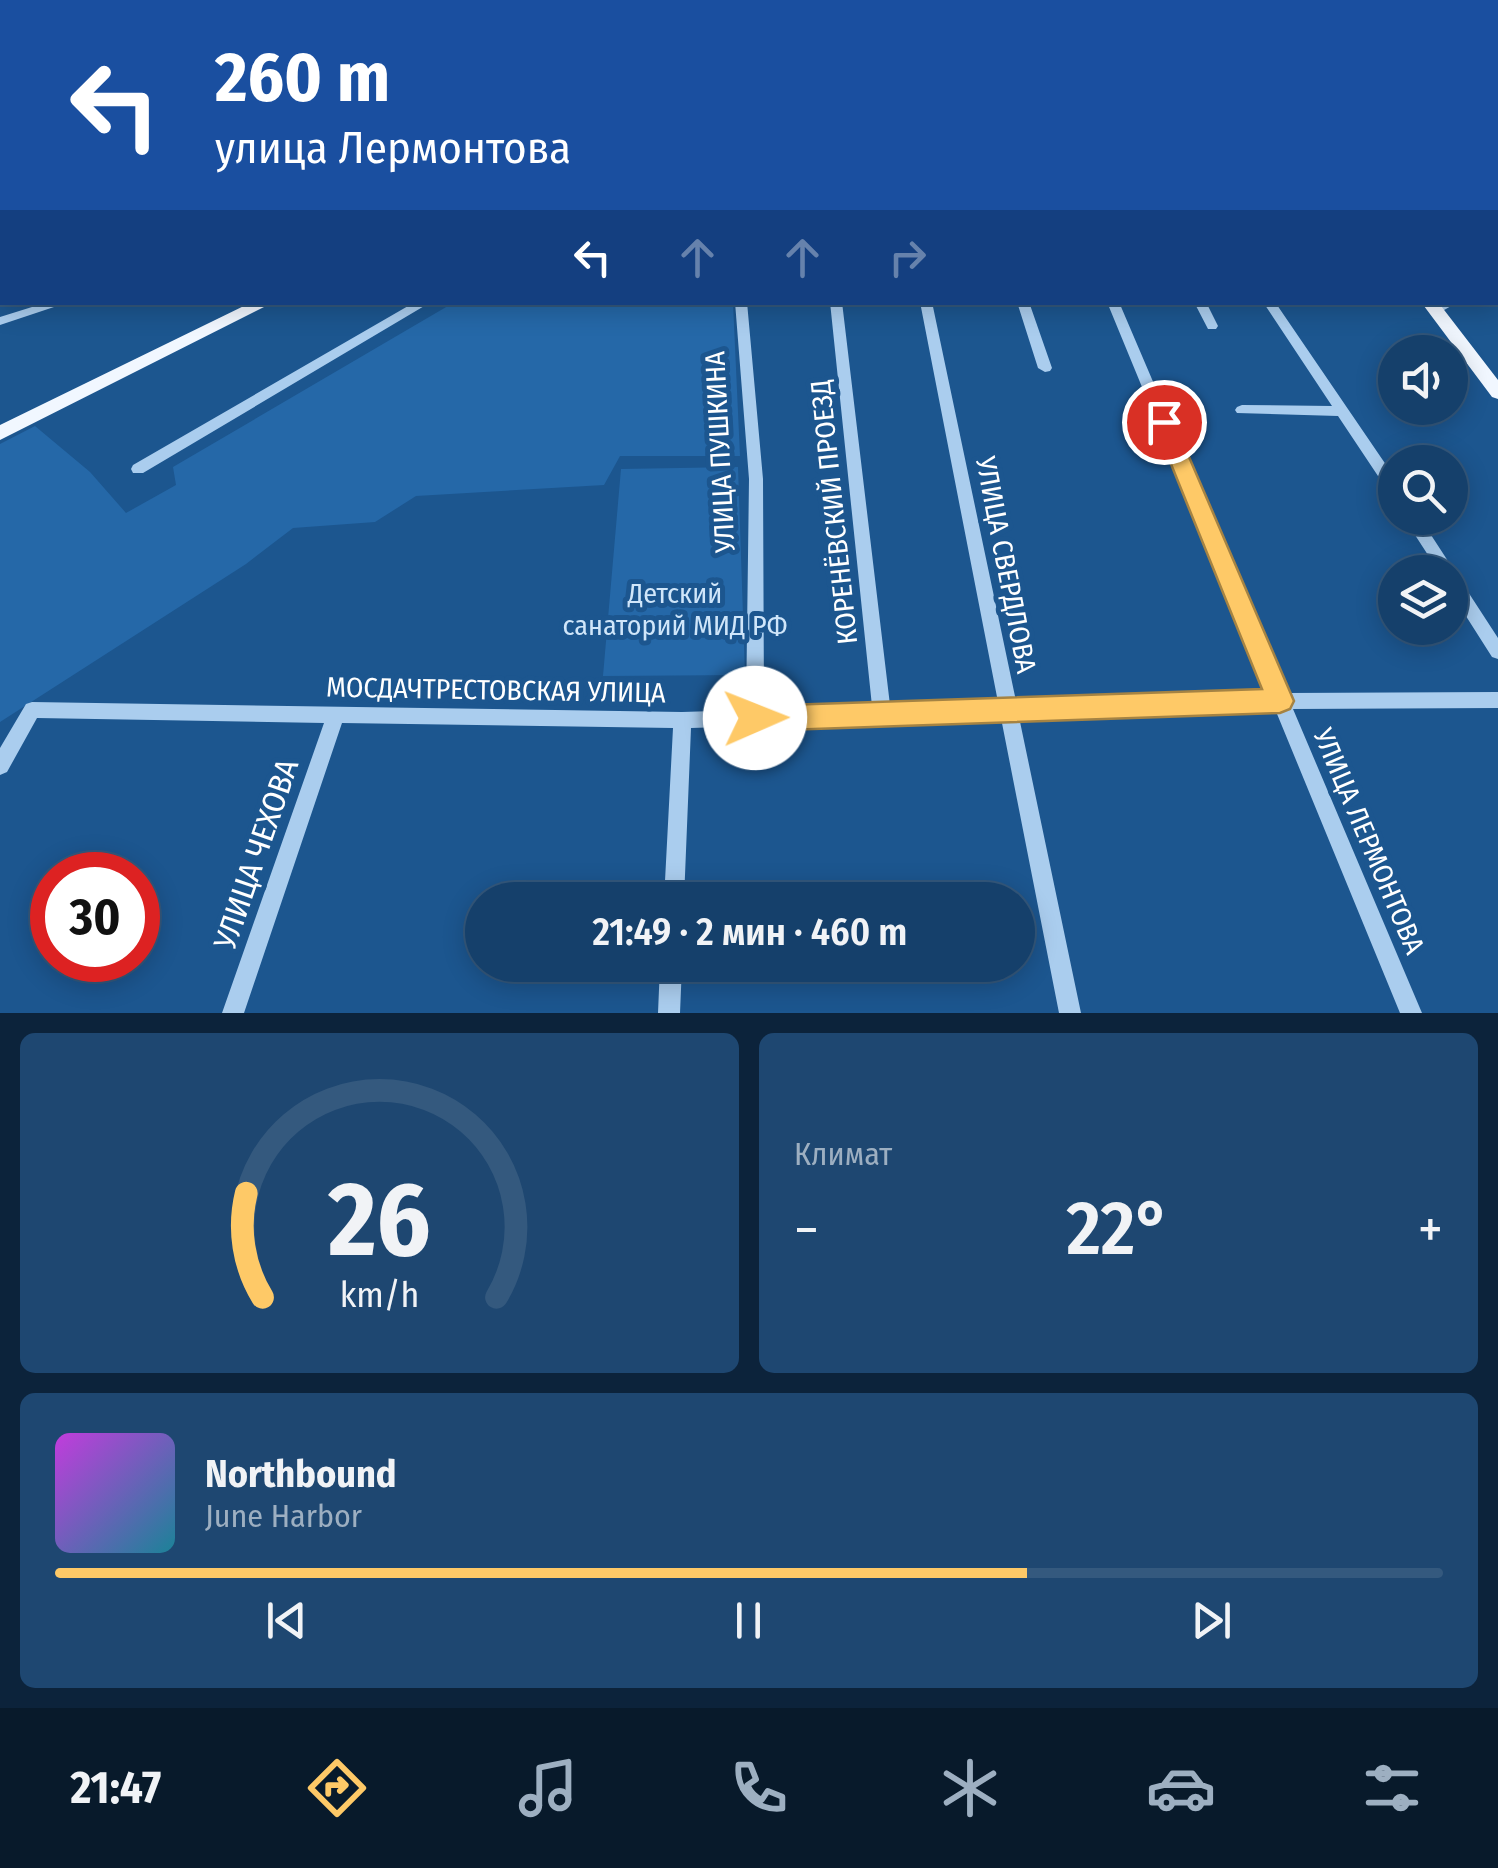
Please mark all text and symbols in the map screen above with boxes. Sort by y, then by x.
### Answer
text: 260 m [215,36,390,120]
icon: left [50,40,180,170]
text: улица Лермонтова [215,121,571,175]
icon: left [565,230,620,285]
icon: ahead [670,230,725,285]
icon: ahead [775,230,830,285]
icon: right [880,230,935,285]
map controls [1378,335,1468,645]
button: sound [1378,335,1468,425]
street label: УЛИЦА ПУШКИНА [698,350,742,555]
street label: КОРЕНЁВСКИЙ ПРОЕЗД [804,378,864,646]
pin [1122,380,1207,465]
icon: arrive [1137,395,1192,450]
button: search [1378,445,1468,535]
street label: УЛИЦА СВЕРДЛОВА [969,453,1043,676]
button: layers [1378,555,1468,645]
park label: Детский санаторий МИД РФ [563,577,787,642]
position arrow [703,666,807,770]
street label: МОСДАЧТРЕСТОВСКАЯ УЛИЦА [326,671,666,709]
street label: УЛИЦА ЛЕРМОНТОВА [1306,722,1432,959]
street label: УЛИЦА ЧЕХОВА [205,754,306,955]
speed limit sign: 30 [30,852,160,982]
text: 21:49 · 2 мин · 460 m [593,909,907,955]
text: Климат [794,1135,892,1173]
text: 26 [327,1158,431,1283]
text: 22° [1066,1184,1170,1274]
text: − [794,1197,819,1263]
text: + [1418,1197,1443,1263]
text: km/h [340,1274,419,1316]
text: Northbound [205,1451,397,1497]
text: June Harbor [205,1497,362,1535]
icon: previous [259,1593,314,1648]
icon: pause [721,1593,776,1648]
icon: next [1184,1593,1239,1648]
icon: directions [302,1753,372,1823]
icon: music [513,1753,583,1823]
icon: phone [724,1753,794,1823]
icon: climate [935,1753,1005,1823]
icon: car [1146,1753,1216,1823]
icon: filters [1357,1753,1427,1823]
text: 21:47 [71,1761,161,1815]

